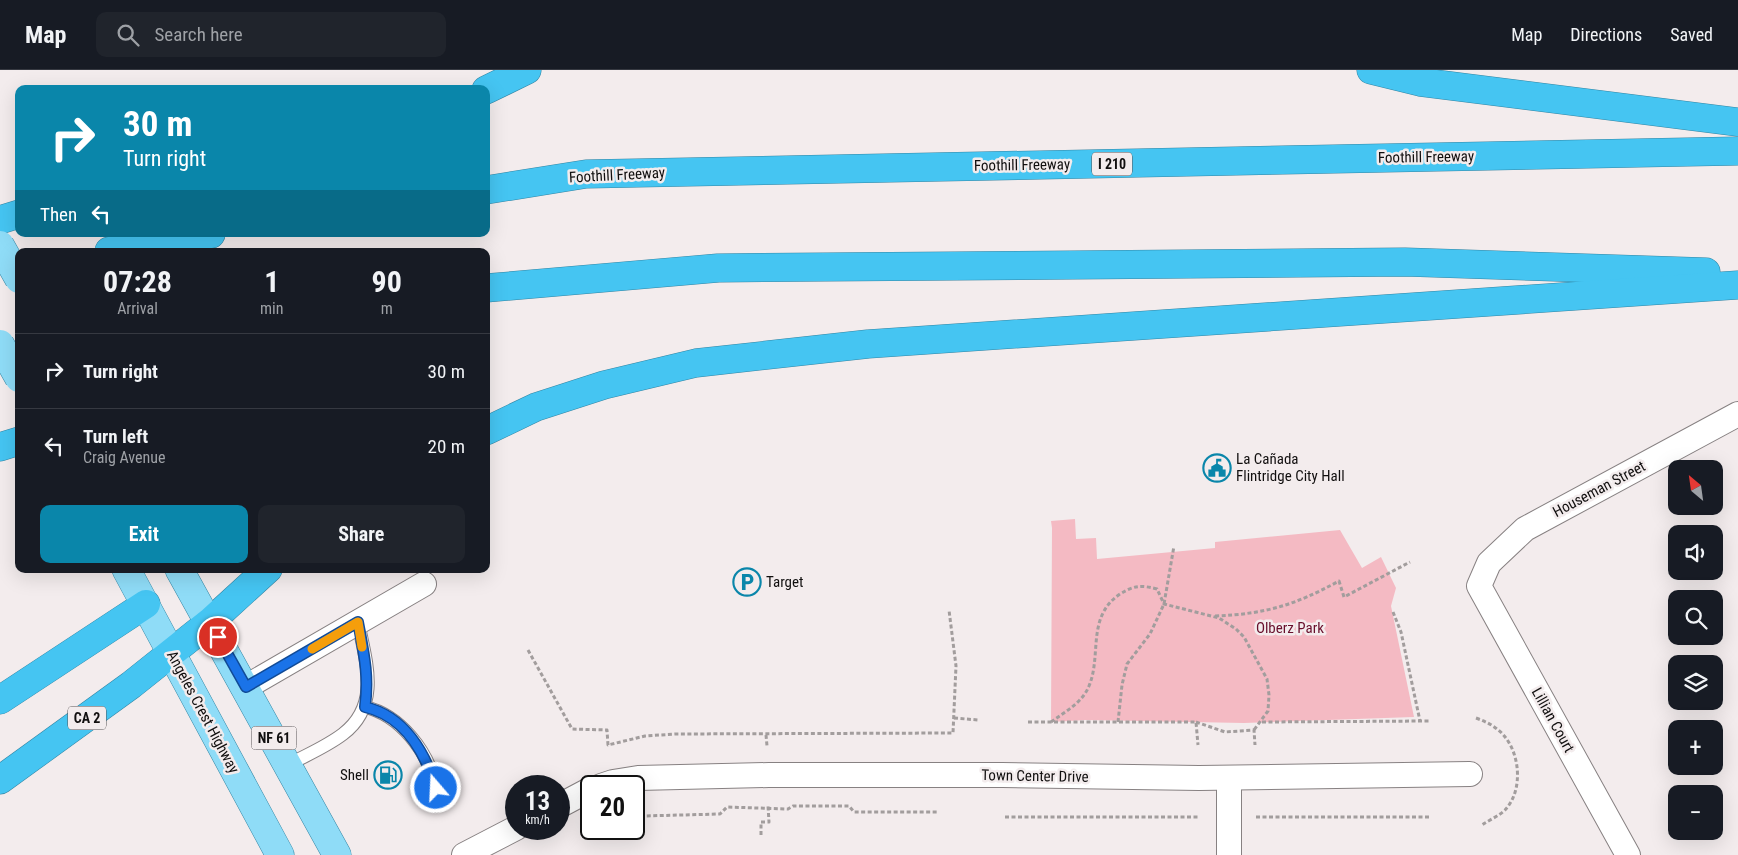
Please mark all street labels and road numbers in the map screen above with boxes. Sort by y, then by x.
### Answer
street label: Foothill Freeway [1378,147,1474,167]
road number: I 210 [1092,152,1132,176]
street label: Foothill Freeway [974,155,1070,175]
street label: Foothill Freeway [569,163,665,187]
street label: Houseman Street [1550,457,1648,521]
street label: Angeles Crest Highway [163,648,243,776]
street label: Lillian Court [1528,684,1578,756]
road number: CA 2 [68,706,106,730]
road number: NF 61 [252,726,296,750]
street label: Town Center Drive [981,766,1089,786]

